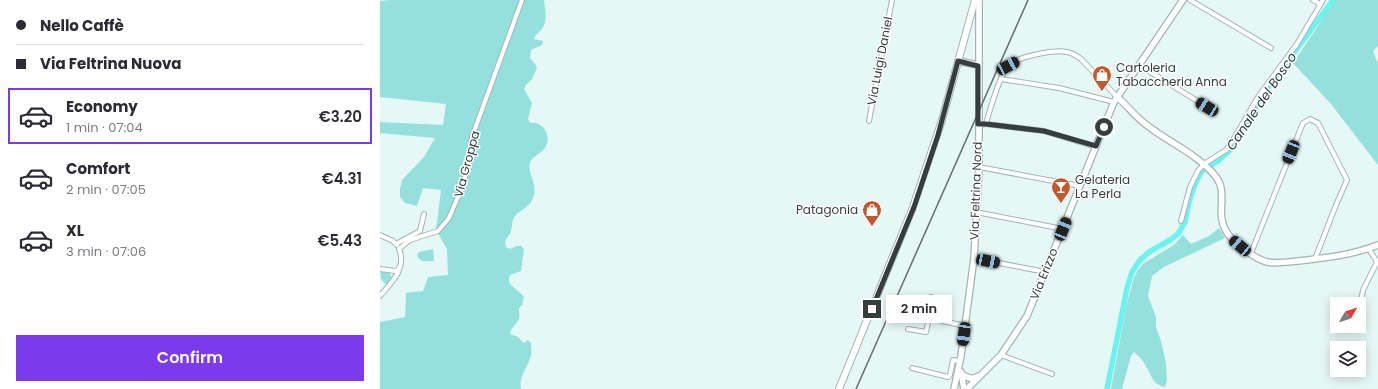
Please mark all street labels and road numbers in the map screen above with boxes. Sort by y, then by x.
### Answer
street label: Via Luigi Daniel [863,15,896,107]
street label: Via Groppa [449,129,484,199]
street label: Via Feltrina Nord [965,142,986,240]
street label: Via Erizzo [1025,245,1062,302]

